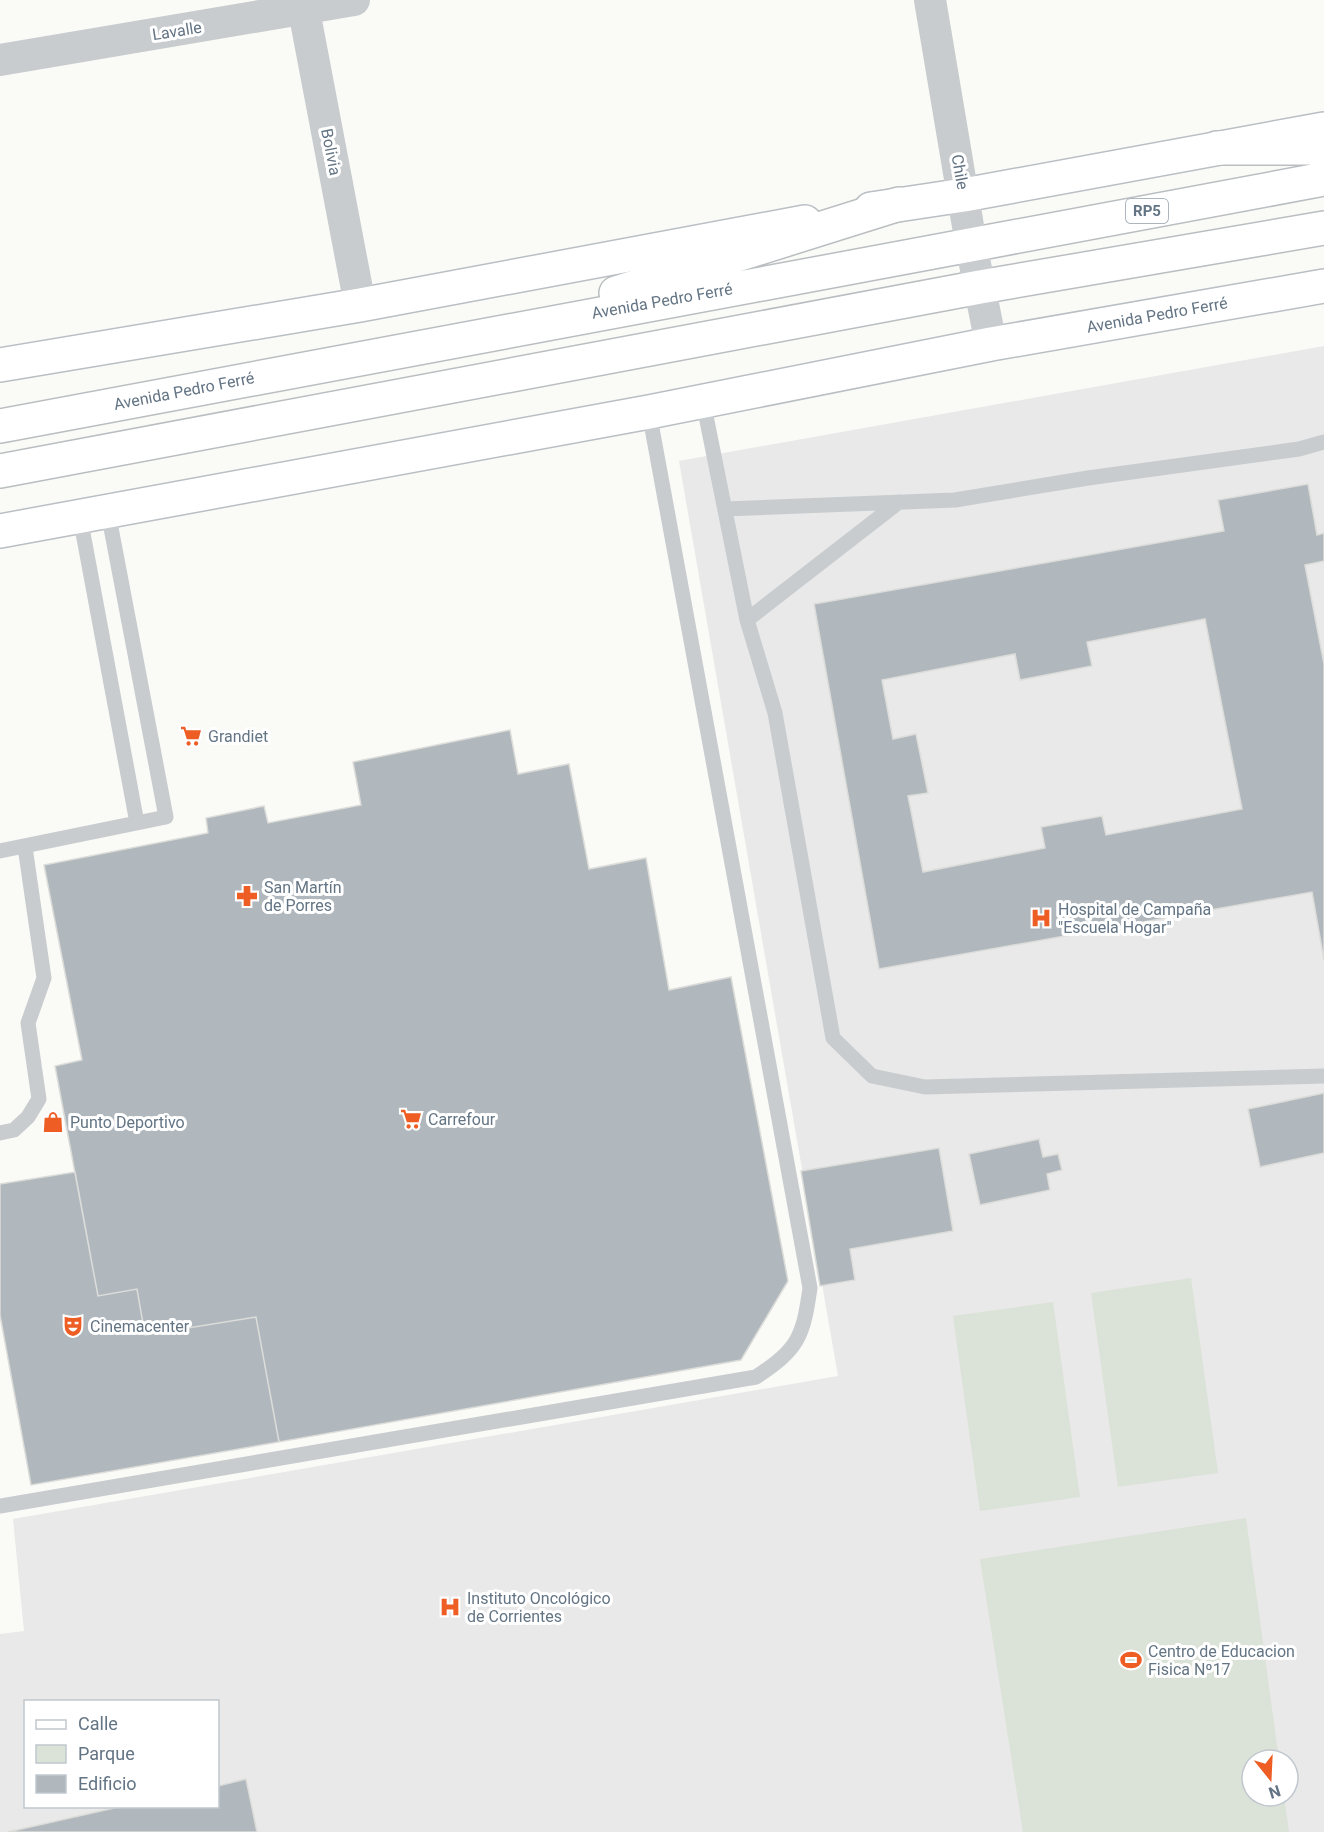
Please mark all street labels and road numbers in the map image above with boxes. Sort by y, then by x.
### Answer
street label: Lavalle [151,18,203,44]
street label: Bolivia [317,127,345,177]
street label: Chile [948,153,972,191]
road number: RP5 [1126,199,1168,223]
street label: Avenida Pedro Ferré [590,279,734,323]
street label: Avenida Pedro Ferré [1085,293,1229,337]
street label: Avenida Pedro Ferré [112,368,256,414]

